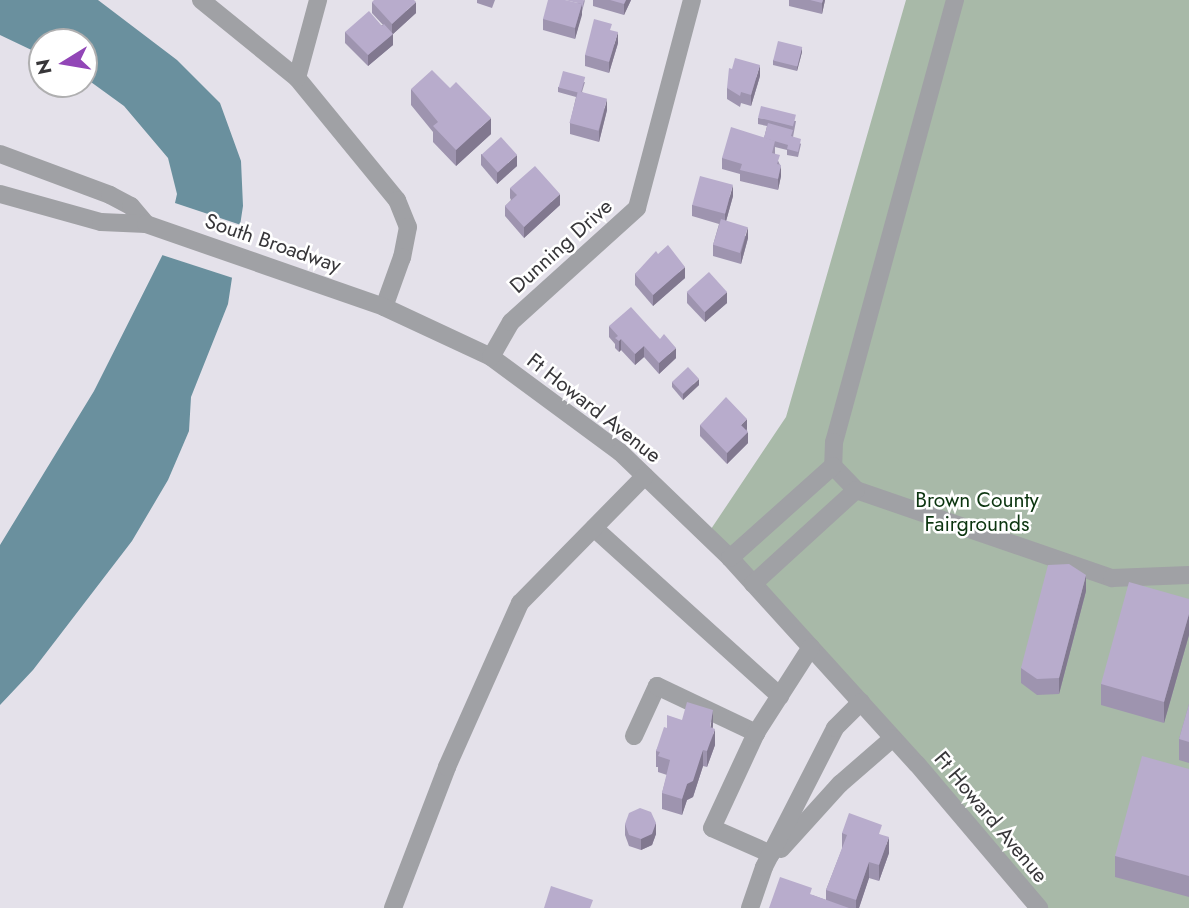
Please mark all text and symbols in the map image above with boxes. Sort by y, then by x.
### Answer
north arrow [28,28,98,98]
text: N [29,57,59,77]
street label: Dunning Drive [505,194,617,298]
street label: South Broadway [202,208,344,278]
street label: Ft Howard Avenue [522,348,666,468]
park label: Brown County Fairgrounds [915,487,1039,537]
street label: Ft Howard Avenue [929,746,1053,888]

